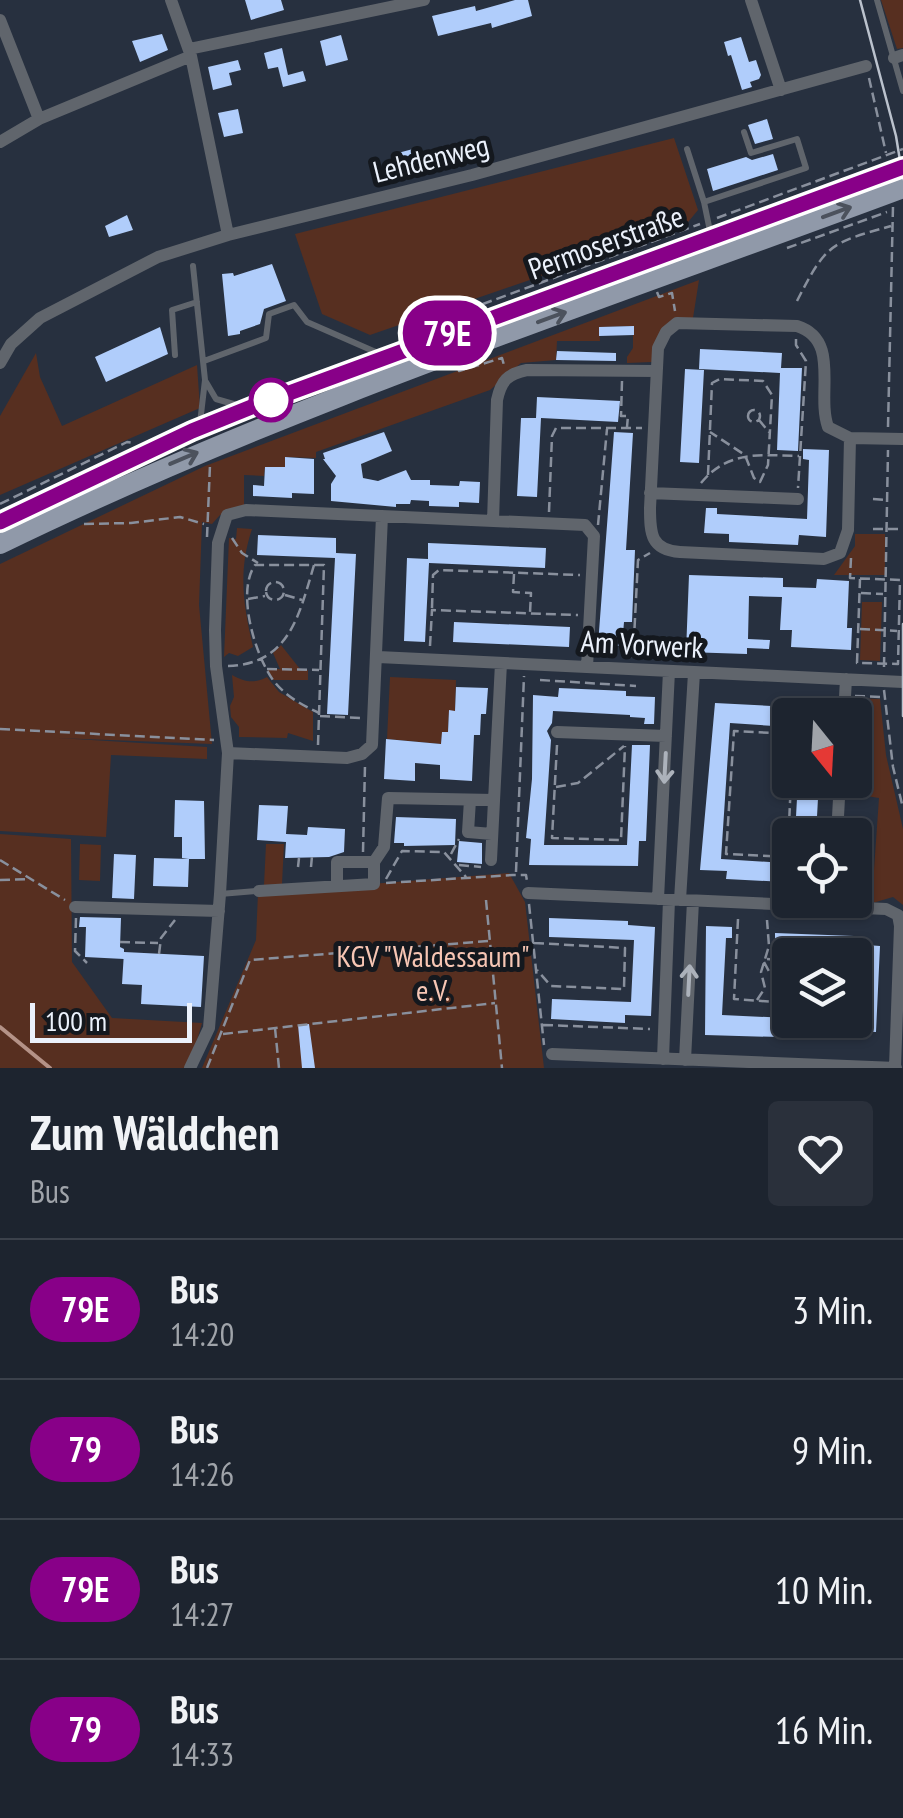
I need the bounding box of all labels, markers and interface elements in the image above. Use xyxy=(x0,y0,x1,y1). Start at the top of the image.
street label: Lehdenweg xyxy=(369,124,493,191)
street label: Permoserstraße xyxy=(523,196,688,288)
one-way arrow xyxy=(821,202,851,220)
line badge: 79E xyxy=(390,300,504,366)
one-way arrow xyxy=(536,307,567,325)
text: 79E xyxy=(423,310,471,356)
unlabelled marker xyxy=(250,379,292,421)
one-way arrow xyxy=(168,448,198,466)
street label: Am Vorwerk xyxy=(580,621,705,666)
north arrow xyxy=(772,698,872,798)
map controls xyxy=(772,698,872,1038)
one-way arrow xyxy=(655,752,674,784)
button: locate xyxy=(772,818,872,918)
park label: KGV "Waldessaum" e.V. xyxy=(336,936,530,1009)
button: layers xyxy=(772,938,872,1038)
one-way arrow xyxy=(680,965,699,997)
scale bar xyxy=(30,998,192,1042)
text: 100 m xyxy=(45,1002,107,1039)
text: Zum Wäldchen xyxy=(30,1101,280,1163)
button: heart xyxy=(768,1101,873,1206)
text: Bus xyxy=(30,1170,70,1212)
text: Bus xyxy=(170,1264,219,1313)
text: 3 Min. xyxy=(792,1285,873,1334)
text: 79E xyxy=(61,1286,109,1332)
text: 14:20 xyxy=(170,1313,234,1355)
text: Bus xyxy=(170,1404,219,1453)
text: 9 Min. xyxy=(792,1425,873,1474)
text: 79 xyxy=(68,1426,102,1472)
text: 14:26 xyxy=(170,1453,234,1495)
text: Bus xyxy=(170,1544,219,1593)
text: 10 Min. xyxy=(775,1565,873,1614)
text: 79E xyxy=(61,1566,109,1612)
text: 14:27 xyxy=(170,1593,234,1635)
text: Bus xyxy=(170,1684,219,1733)
text: 16 Min. xyxy=(775,1705,873,1754)
text: 79 xyxy=(68,1706,102,1752)
text: 14:33 xyxy=(170,1733,234,1775)

